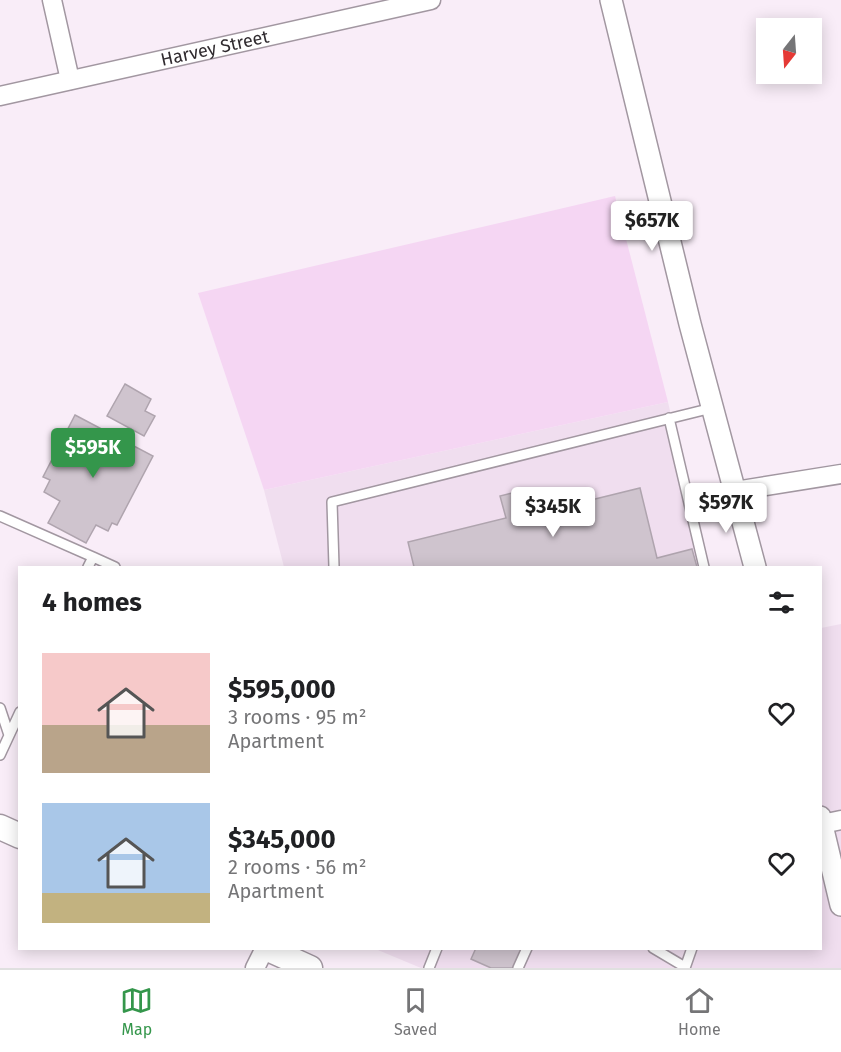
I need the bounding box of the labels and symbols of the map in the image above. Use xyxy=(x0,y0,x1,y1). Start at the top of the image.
north arrow xyxy=(756,18,822,84)
street label: Harvey Street xyxy=(159,25,271,71)
pin: $657K xyxy=(610,201,694,252)
pin: $595K xyxy=(51,428,135,479)
pin: $597K xyxy=(684,483,768,534)
pin: $345K xyxy=(511,487,595,538)

